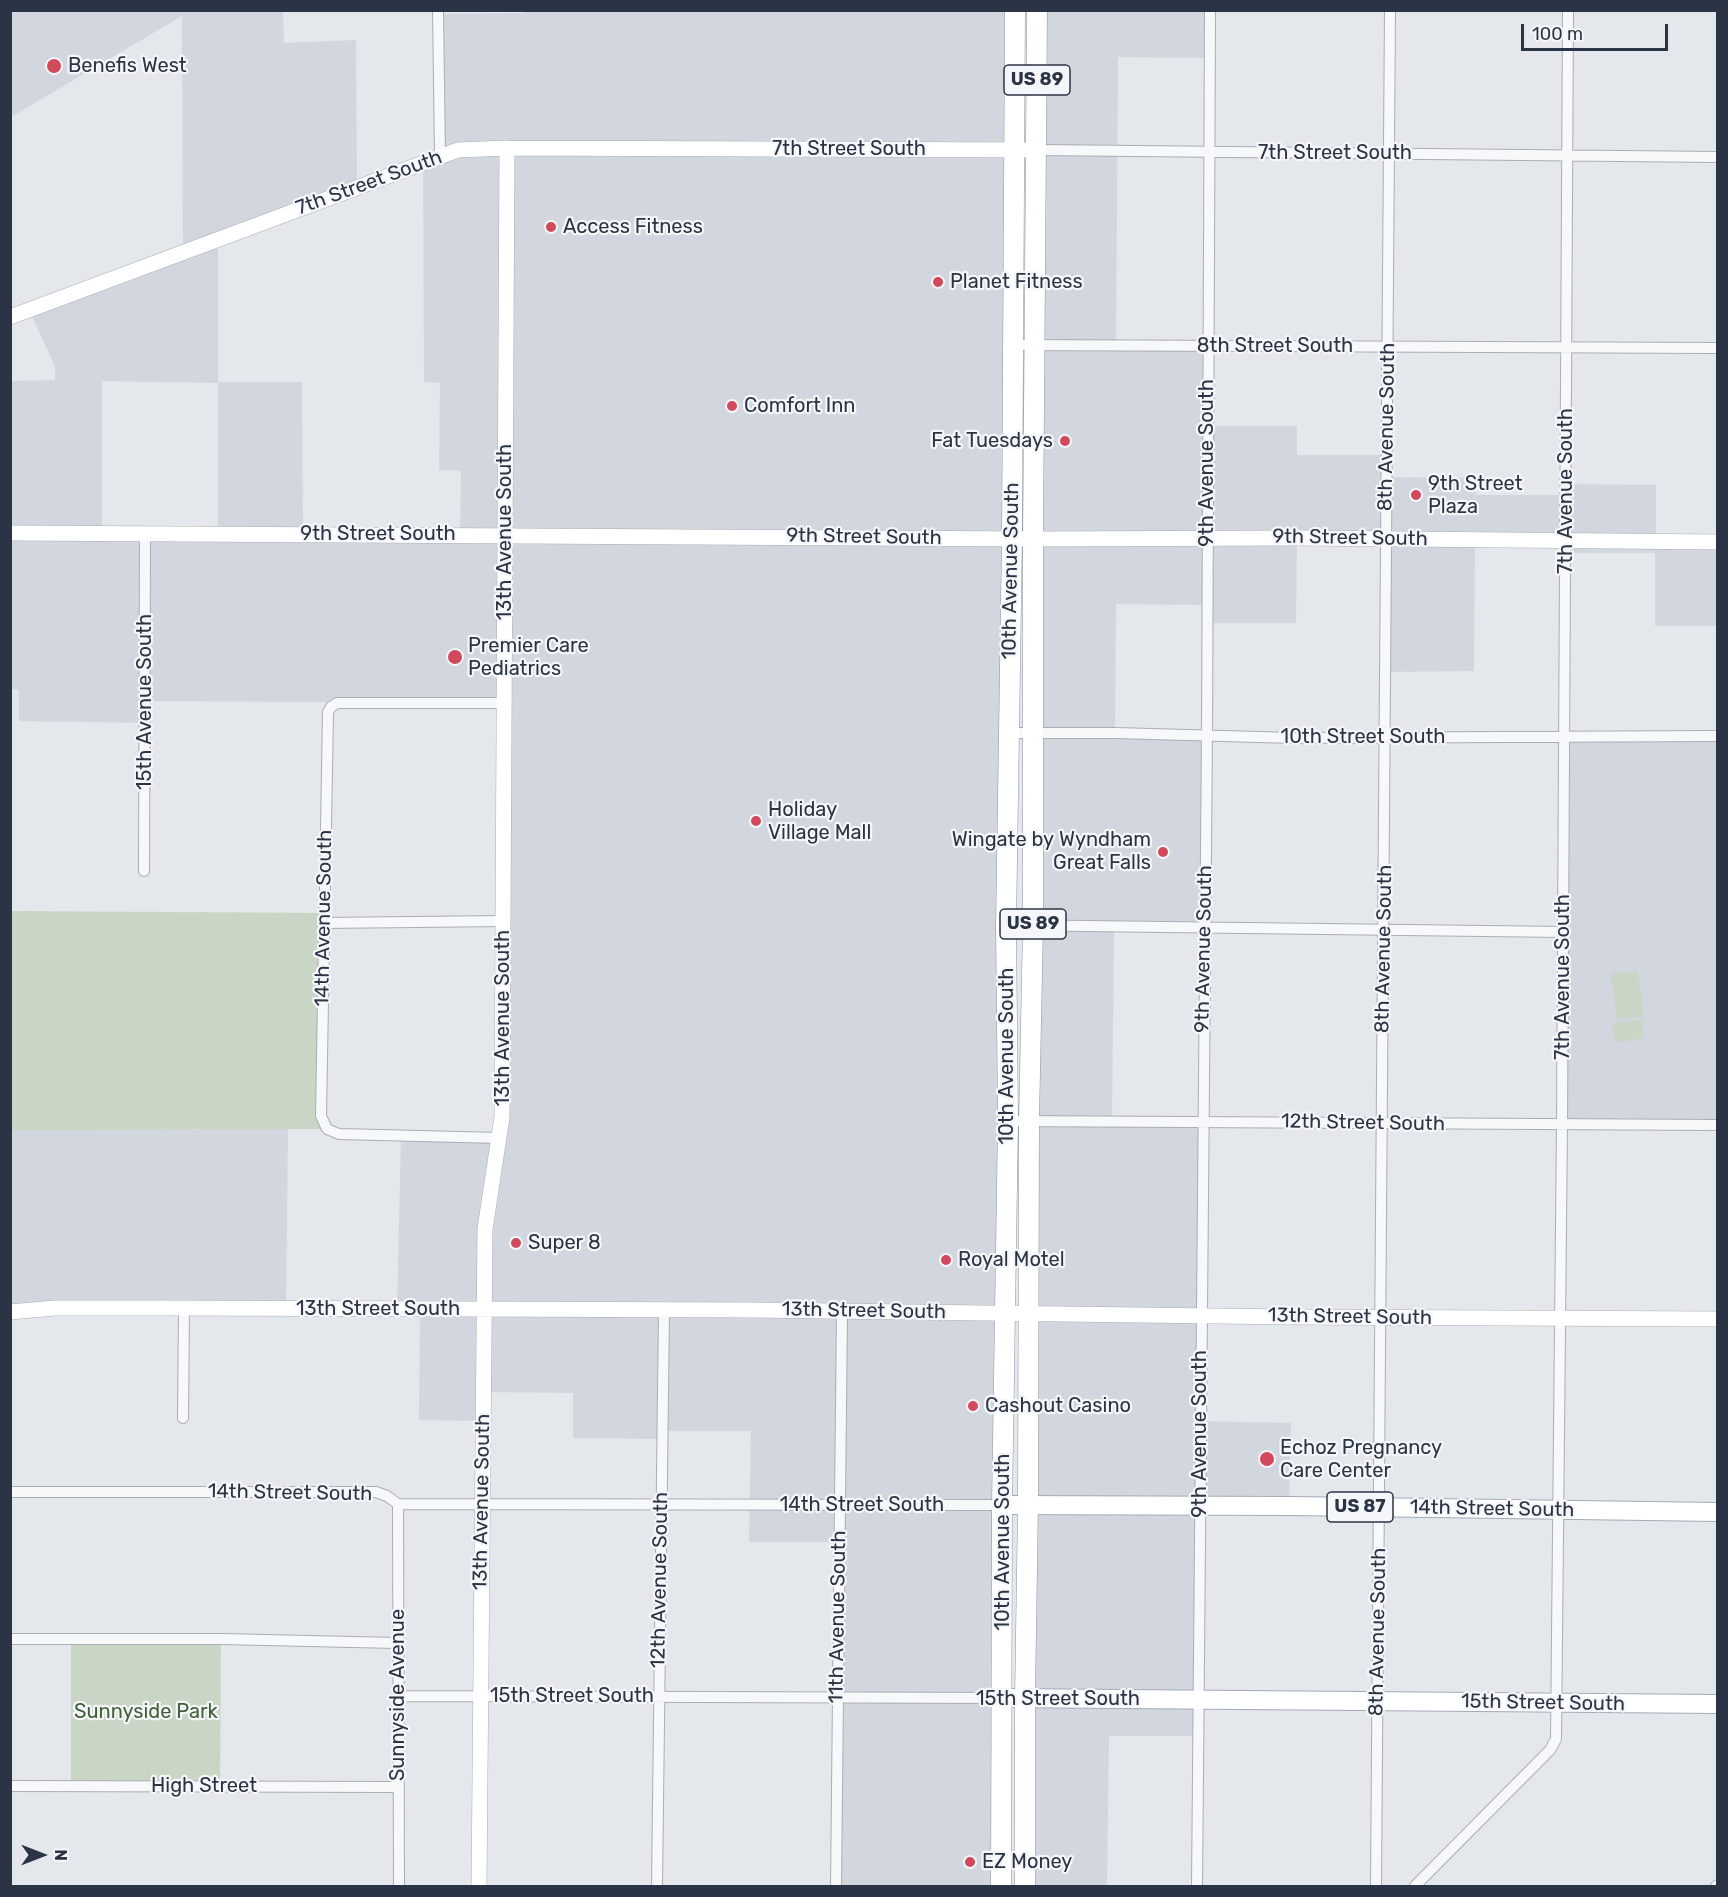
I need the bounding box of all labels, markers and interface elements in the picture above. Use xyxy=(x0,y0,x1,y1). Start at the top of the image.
scale bar xyxy=(1524,12,1671,50)
text: 100 m xyxy=(1532,23,1583,45)
place label: Benefis West xyxy=(68,54,187,78)
marker: Benefis West xyxy=(45,57,63,75)
road number: US 89 xyxy=(1004,65,1070,95)
street label: 7th Street South xyxy=(772,137,926,161)
street label: 7th Street South xyxy=(1258,141,1412,165)
street label: 7th Street South xyxy=(293,145,445,221)
place label: Access Fitness xyxy=(563,215,703,239)
marker: Access Fitness xyxy=(544,220,558,234)
place label: Planet Fitness xyxy=(950,270,1083,294)
marker: Planet Fitness xyxy=(931,275,945,289)
street label: 8th Street South xyxy=(1197,334,1353,358)
street label: 8th Avenue South xyxy=(1374,343,1400,511)
street label: 9th Avenue South xyxy=(1195,379,1219,547)
place label: Comfort Inn xyxy=(744,394,855,418)
marker: Comfort Inn xyxy=(725,399,739,413)
street label: 7th Avenue South xyxy=(1554,408,1578,574)
place label: Fat Tuesdays xyxy=(931,429,1053,453)
marker: Fat Tuesdays xyxy=(1058,434,1072,448)
street label: 13th Avenue South xyxy=(493,444,517,620)
place label: 9th Street Plaza xyxy=(1428,472,1523,519)
street label: 10th Avenue South xyxy=(997,482,1025,660)
marker: 9th Street Plaza xyxy=(1409,488,1423,502)
street label: 9th Street South xyxy=(300,522,456,546)
street label: 9th Street South xyxy=(786,524,942,550)
street label: 9th Street South xyxy=(1272,525,1428,551)
street label: 15th Avenue South xyxy=(133,614,157,790)
place label: Premier Care Pediatrics xyxy=(468,634,589,681)
marker: Premier Care Pediatrics xyxy=(446,648,464,666)
street label: 10th Street South xyxy=(1281,725,1445,749)
place label: Holiday Village Mall xyxy=(768,798,871,845)
marker: Holiday Village Mall xyxy=(749,814,763,828)
place label: Wingate by Wyndham Great Falls xyxy=(952,828,1151,875)
street label: 14th Avenue South xyxy=(310,829,338,1007)
marker: Wingate by Wyndham Great Falls xyxy=(1156,845,1170,859)
street label: 9th Avenue South xyxy=(1191,865,1217,1033)
street label: 8th Avenue South xyxy=(1371,865,1397,1033)
street label: 7th Avenue South xyxy=(1551,894,1575,1060)
road number: US 89 xyxy=(1000,909,1066,939)
street label: 13th Avenue South xyxy=(491,930,515,1106)
street label: 10th Avenue South xyxy=(995,967,1019,1145)
street label: 12th Street South xyxy=(1281,1110,1445,1136)
place label: Super 8 xyxy=(528,1231,601,1255)
marker: Super 8 xyxy=(509,1236,523,1250)
place label: Royal Motel xyxy=(958,1248,1065,1272)
marker: Royal Motel xyxy=(939,1253,953,1267)
street label: 13th Street South xyxy=(296,1297,460,1321)
street label: 13th Street South xyxy=(782,1298,946,1324)
street label: 13th Street South xyxy=(1268,1304,1432,1330)
street label: 9th Avenue South xyxy=(1188,1350,1212,1518)
place label: Cashout Casino xyxy=(985,1394,1131,1418)
marker: Cashout Casino xyxy=(966,1399,980,1413)
street label: 13th Avenue South xyxy=(468,1414,496,1590)
place label: Echoz Pregnancy Care Center xyxy=(1280,1436,1442,1483)
marker: Echoz Pregnancy Care Center xyxy=(1258,1450,1276,1468)
street label: 10th Avenue South xyxy=(991,1453,1015,1631)
street label: 14th Street South xyxy=(208,1480,372,1506)
street label: 12th Avenue South xyxy=(646,1492,674,1668)
road number: US 87 xyxy=(1327,1492,1393,1522)
street label: 14th Street South xyxy=(780,1493,944,1517)
street label: 14th Street South xyxy=(1410,1496,1574,1522)
street label: 11th Avenue South xyxy=(824,1530,852,1704)
street label: 8th Avenue South xyxy=(1365,1548,1391,1716)
street label: Sunnyside Avenue xyxy=(386,1609,410,1781)
street label: 15th Street South xyxy=(490,1684,654,1708)
street label: 15th Street South xyxy=(976,1687,1140,1711)
street label: 15th Street South xyxy=(1461,1690,1625,1716)
park label: Sunnyside Park xyxy=(74,1700,218,1724)
street label: High Street xyxy=(151,1774,257,1798)
north arrow xyxy=(12,1825,72,1885)
text: N xyxy=(51,1849,70,1861)
place label: EZ Money xyxy=(982,1850,1072,1874)
marker: EZ Money xyxy=(963,1855,977,1869)

